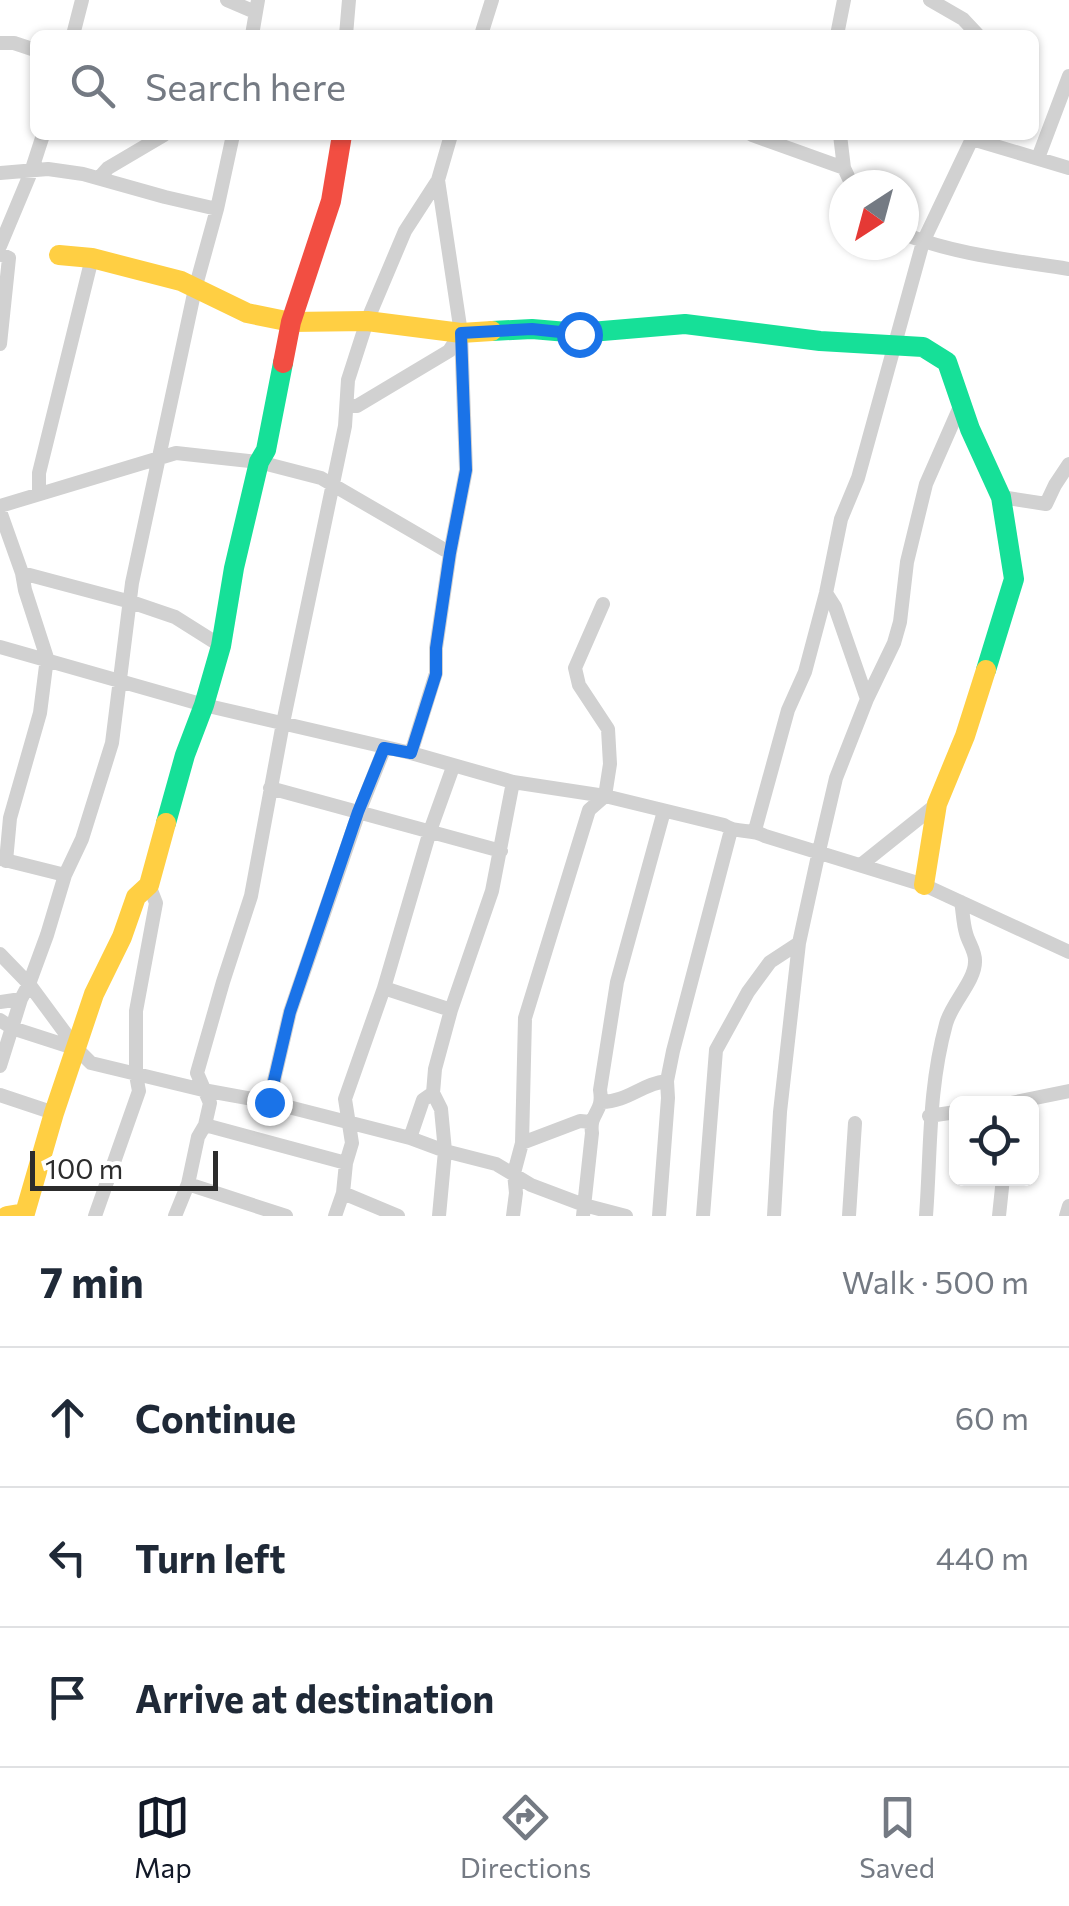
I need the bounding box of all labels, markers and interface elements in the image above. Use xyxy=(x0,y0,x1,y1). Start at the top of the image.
search box xyxy=(30,30,1039,140)
icon: search xyxy=(65,58,120,113)
text: Search here xyxy=(145,62,346,109)
north arrow xyxy=(829,170,919,260)
route start xyxy=(557,312,603,358)
route end xyxy=(247,1080,293,1126)
map controls xyxy=(949,1096,1039,1186)
button: locate xyxy=(949,1096,1039,1186)
scale bar xyxy=(30,1146,218,1190)
text: 100 m xyxy=(45,1151,123,1185)
text: 7 min xyxy=(40,1255,144,1307)
text: Walk · 500 m xyxy=(842,1261,1029,1301)
icon: ahead xyxy=(40,1390,95,1445)
text: Continue xyxy=(135,1394,296,1441)
text: 60 m xyxy=(955,1397,1029,1437)
icon: left xyxy=(40,1530,95,1585)
text: Turn left xyxy=(135,1534,286,1581)
text: 440 m xyxy=(936,1537,1029,1577)
icon: arrive xyxy=(40,1670,95,1725)
text: Arrive at destination xyxy=(135,1674,494,1721)
tab: Map xyxy=(134,1790,192,1884)
tab: Directions xyxy=(460,1790,591,1884)
tab: Saved xyxy=(859,1790,935,1884)

